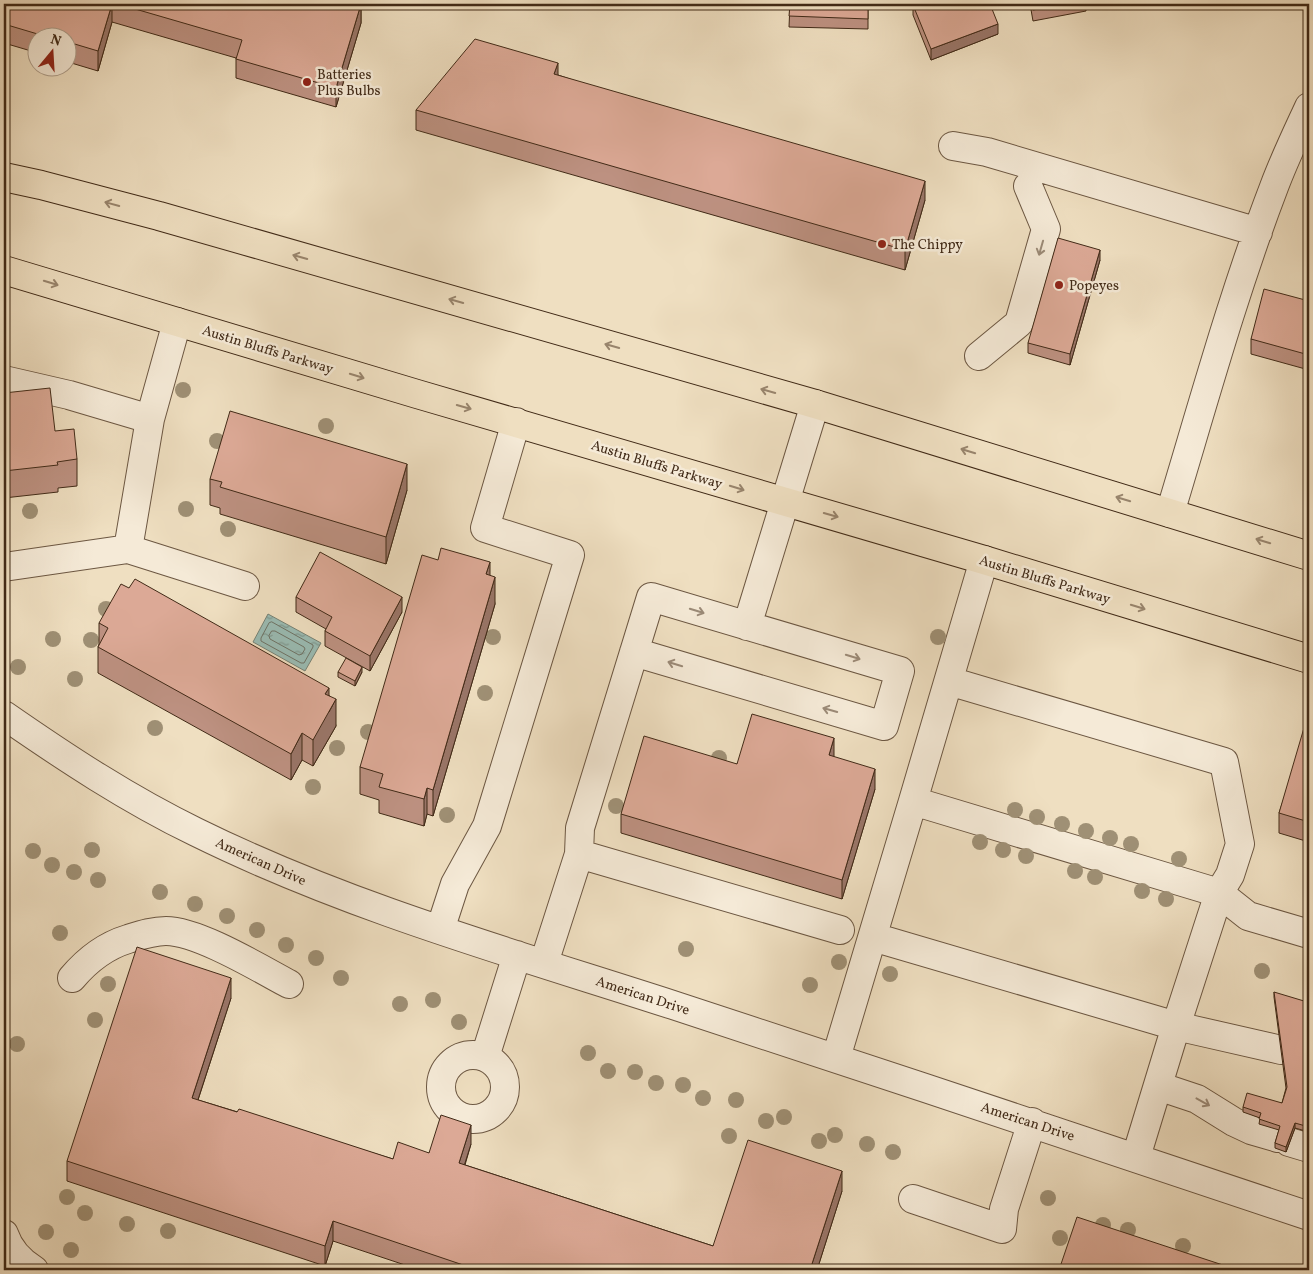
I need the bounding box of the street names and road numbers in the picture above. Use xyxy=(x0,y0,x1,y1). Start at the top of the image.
street label: Austin Bluffs Parkway xyxy=(200,321,336,380)
street label: Austin Bluffs Parkway xyxy=(589,436,725,495)
street label: Austin Bluffs Parkway xyxy=(977,551,1113,610)
street label: American Drive xyxy=(212,834,309,891)
street label: American Drive xyxy=(593,972,692,1021)
street label: American Drive xyxy=(978,1098,1077,1147)

